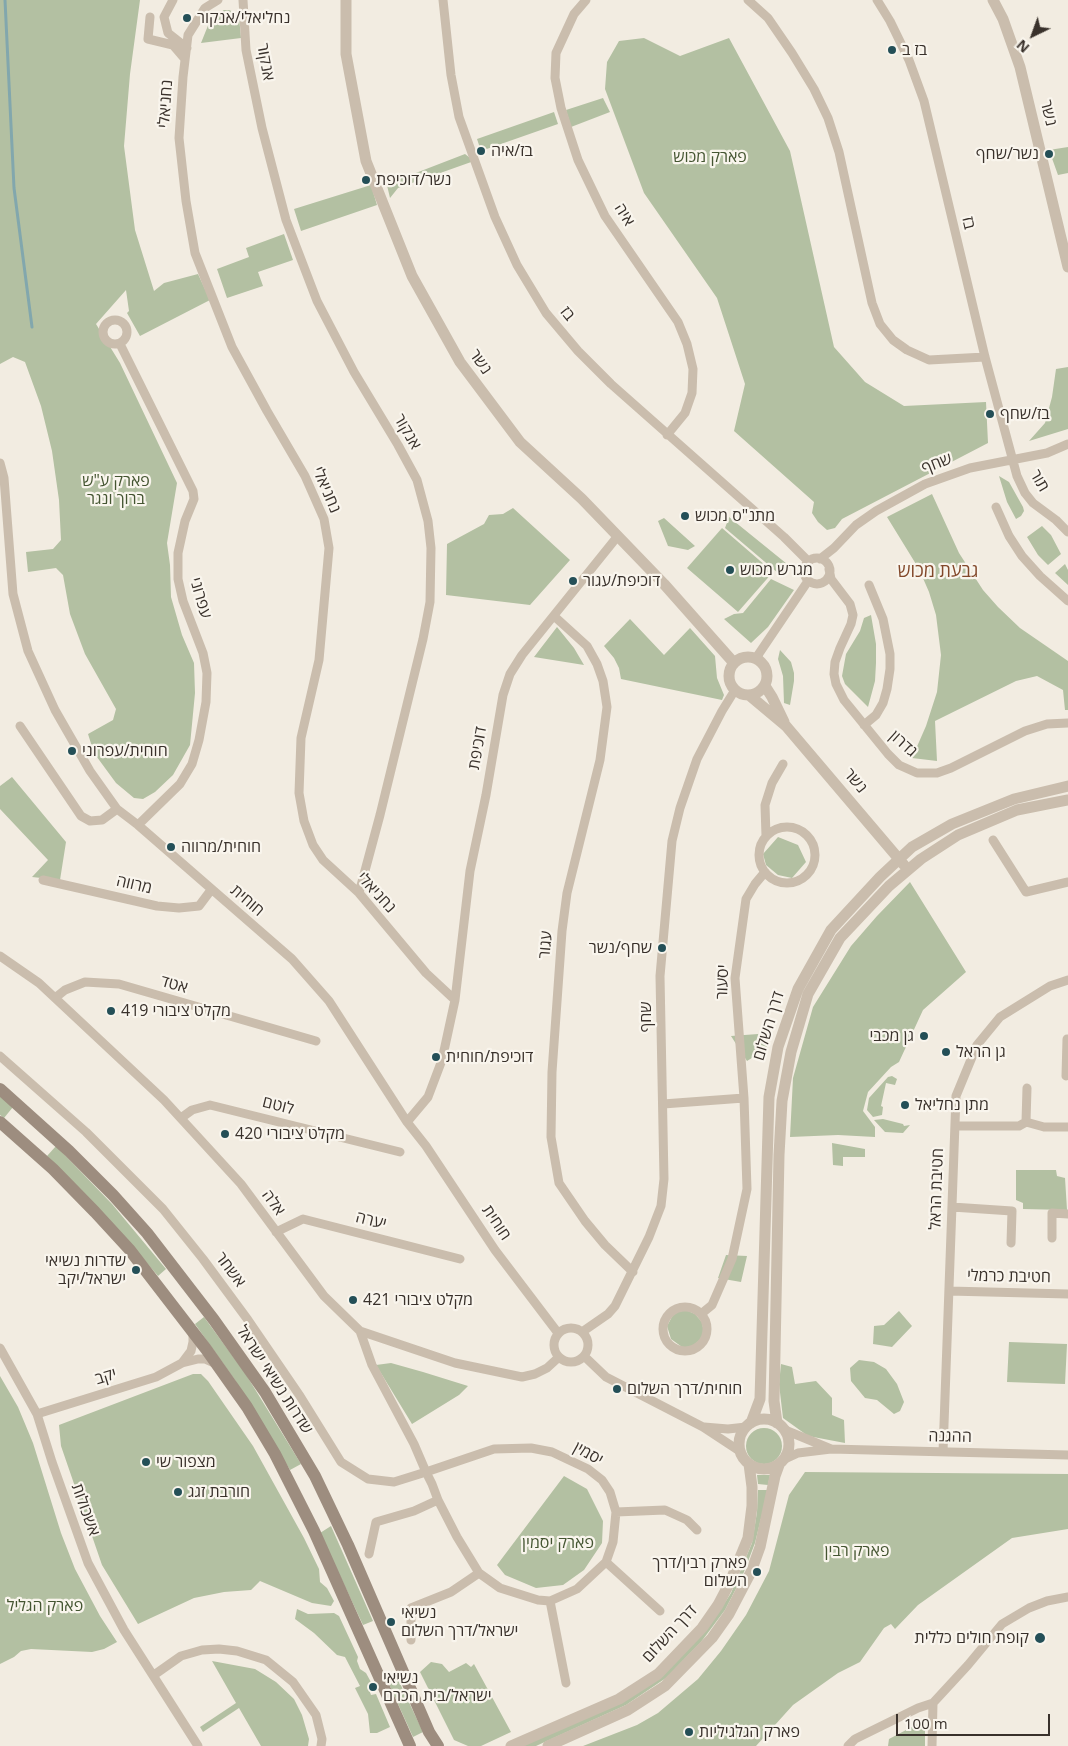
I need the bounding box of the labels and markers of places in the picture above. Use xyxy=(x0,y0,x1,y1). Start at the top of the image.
place label: נחליאלי/אנקור xyxy=(197,8,290,28)
marker: נחליאלי/אנקור xyxy=(181,12,193,24)
place label: בז ב xyxy=(902,40,927,60)
marker: בז ב xyxy=(886,44,898,56)
place label: בז/איה xyxy=(491,141,533,161)
place label: נשר/שחף xyxy=(976,144,1039,164)
marker: בז/איה xyxy=(475,145,487,157)
marker: נשר/שחף xyxy=(1043,148,1055,160)
place label: נשר/דוכיפת xyxy=(376,170,451,190)
marker: נשר/דוכיפת xyxy=(360,174,372,186)
place label: בז/שחף xyxy=(1000,404,1050,424)
marker: בז/שחף xyxy=(984,408,996,420)
place label: מתנ"ס מכוש xyxy=(695,506,775,526)
marker: מתנ"ס מכוש xyxy=(679,510,691,522)
place label: מגרש מכוש xyxy=(740,560,813,580)
marker: מגרש מכוש xyxy=(724,564,736,576)
place label: דוכיפת/עגור xyxy=(583,571,660,591)
marker: דוכיפת/עגור xyxy=(567,575,579,587)
place label: חוחית/עפרוני xyxy=(82,741,168,761)
marker: חוחית/עפרוני xyxy=(66,745,78,757)
place label: חוחית/מרווה xyxy=(181,837,261,857)
marker: חוחית/מרווה xyxy=(165,841,177,853)
place label: שחף/נשר xyxy=(589,938,652,958)
marker: שחף/נשר xyxy=(656,942,668,954)
place label: מקלט ציבורי 419 xyxy=(121,1001,231,1021)
marker: מקלט ציבורי 419 xyxy=(105,1005,117,1017)
place label: גן מכבי xyxy=(869,1026,914,1046)
marker: גן מכבי xyxy=(918,1030,930,1042)
place label: גן הראל xyxy=(956,1042,1006,1062)
marker: גן הראל xyxy=(940,1046,952,1058)
place label: דוכיפת/חוחית xyxy=(446,1047,533,1067)
marker: דוכיפת/חוחית xyxy=(430,1051,442,1063)
place label: מתן נחליאל xyxy=(915,1095,989,1115)
marker: מתן נחליאל xyxy=(899,1099,911,1111)
place label: מקלט ציבורי 420 xyxy=(235,1124,345,1144)
marker: מקלט ציבורי 420 xyxy=(219,1128,231,1140)
place label: שדרות נשיאי ישראל/יקב xyxy=(45,1251,126,1289)
marker: שדרות נשיאי ישראל/יקב xyxy=(130,1264,142,1276)
place label: מקלט ציבורי 421 xyxy=(363,1290,473,1310)
marker: מקלט ציבורי 421 xyxy=(347,1294,359,1306)
place label: חוחית/דרך השלום xyxy=(627,1379,742,1399)
marker: חוחית/דרך השלום xyxy=(611,1383,623,1395)
place label: מצפור שי xyxy=(156,1452,216,1472)
marker: מצפור שי xyxy=(140,1456,152,1468)
place label: חורבת זגג xyxy=(188,1482,250,1502)
marker: חורבת זגג xyxy=(172,1486,184,1498)
place label: פארק רבין/דרך השלום xyxy=(652,1553,747,1591)
marker: פארק רבין/דרך השלום xyxy=(751,1566,763,1578)
place label: נשיאי ישראל/דרך השלום xyxy=(401,1603,518,1641)
marker: נשיאי ישראל/דרך השלום xyxy=(385,1616,397,1628)
place label: קופת חולים כללית xyxy=(915,1628,1029,1648)
marker: קופת חולים כללית xyxy=(1033,1631,1047,1645)
place label: נשיאי ישראל/בית הכרם xyxy=(383,1668,491,1706)
marker: נשיאי ישראל/בית הכרם xyxy=(367,1681,379,1693)
place label: פארק הגלגיליות xyxy=(699,1722,800,1742)
marker: פארק הגלגיליות xyxy=(683,1726,695,1738)

